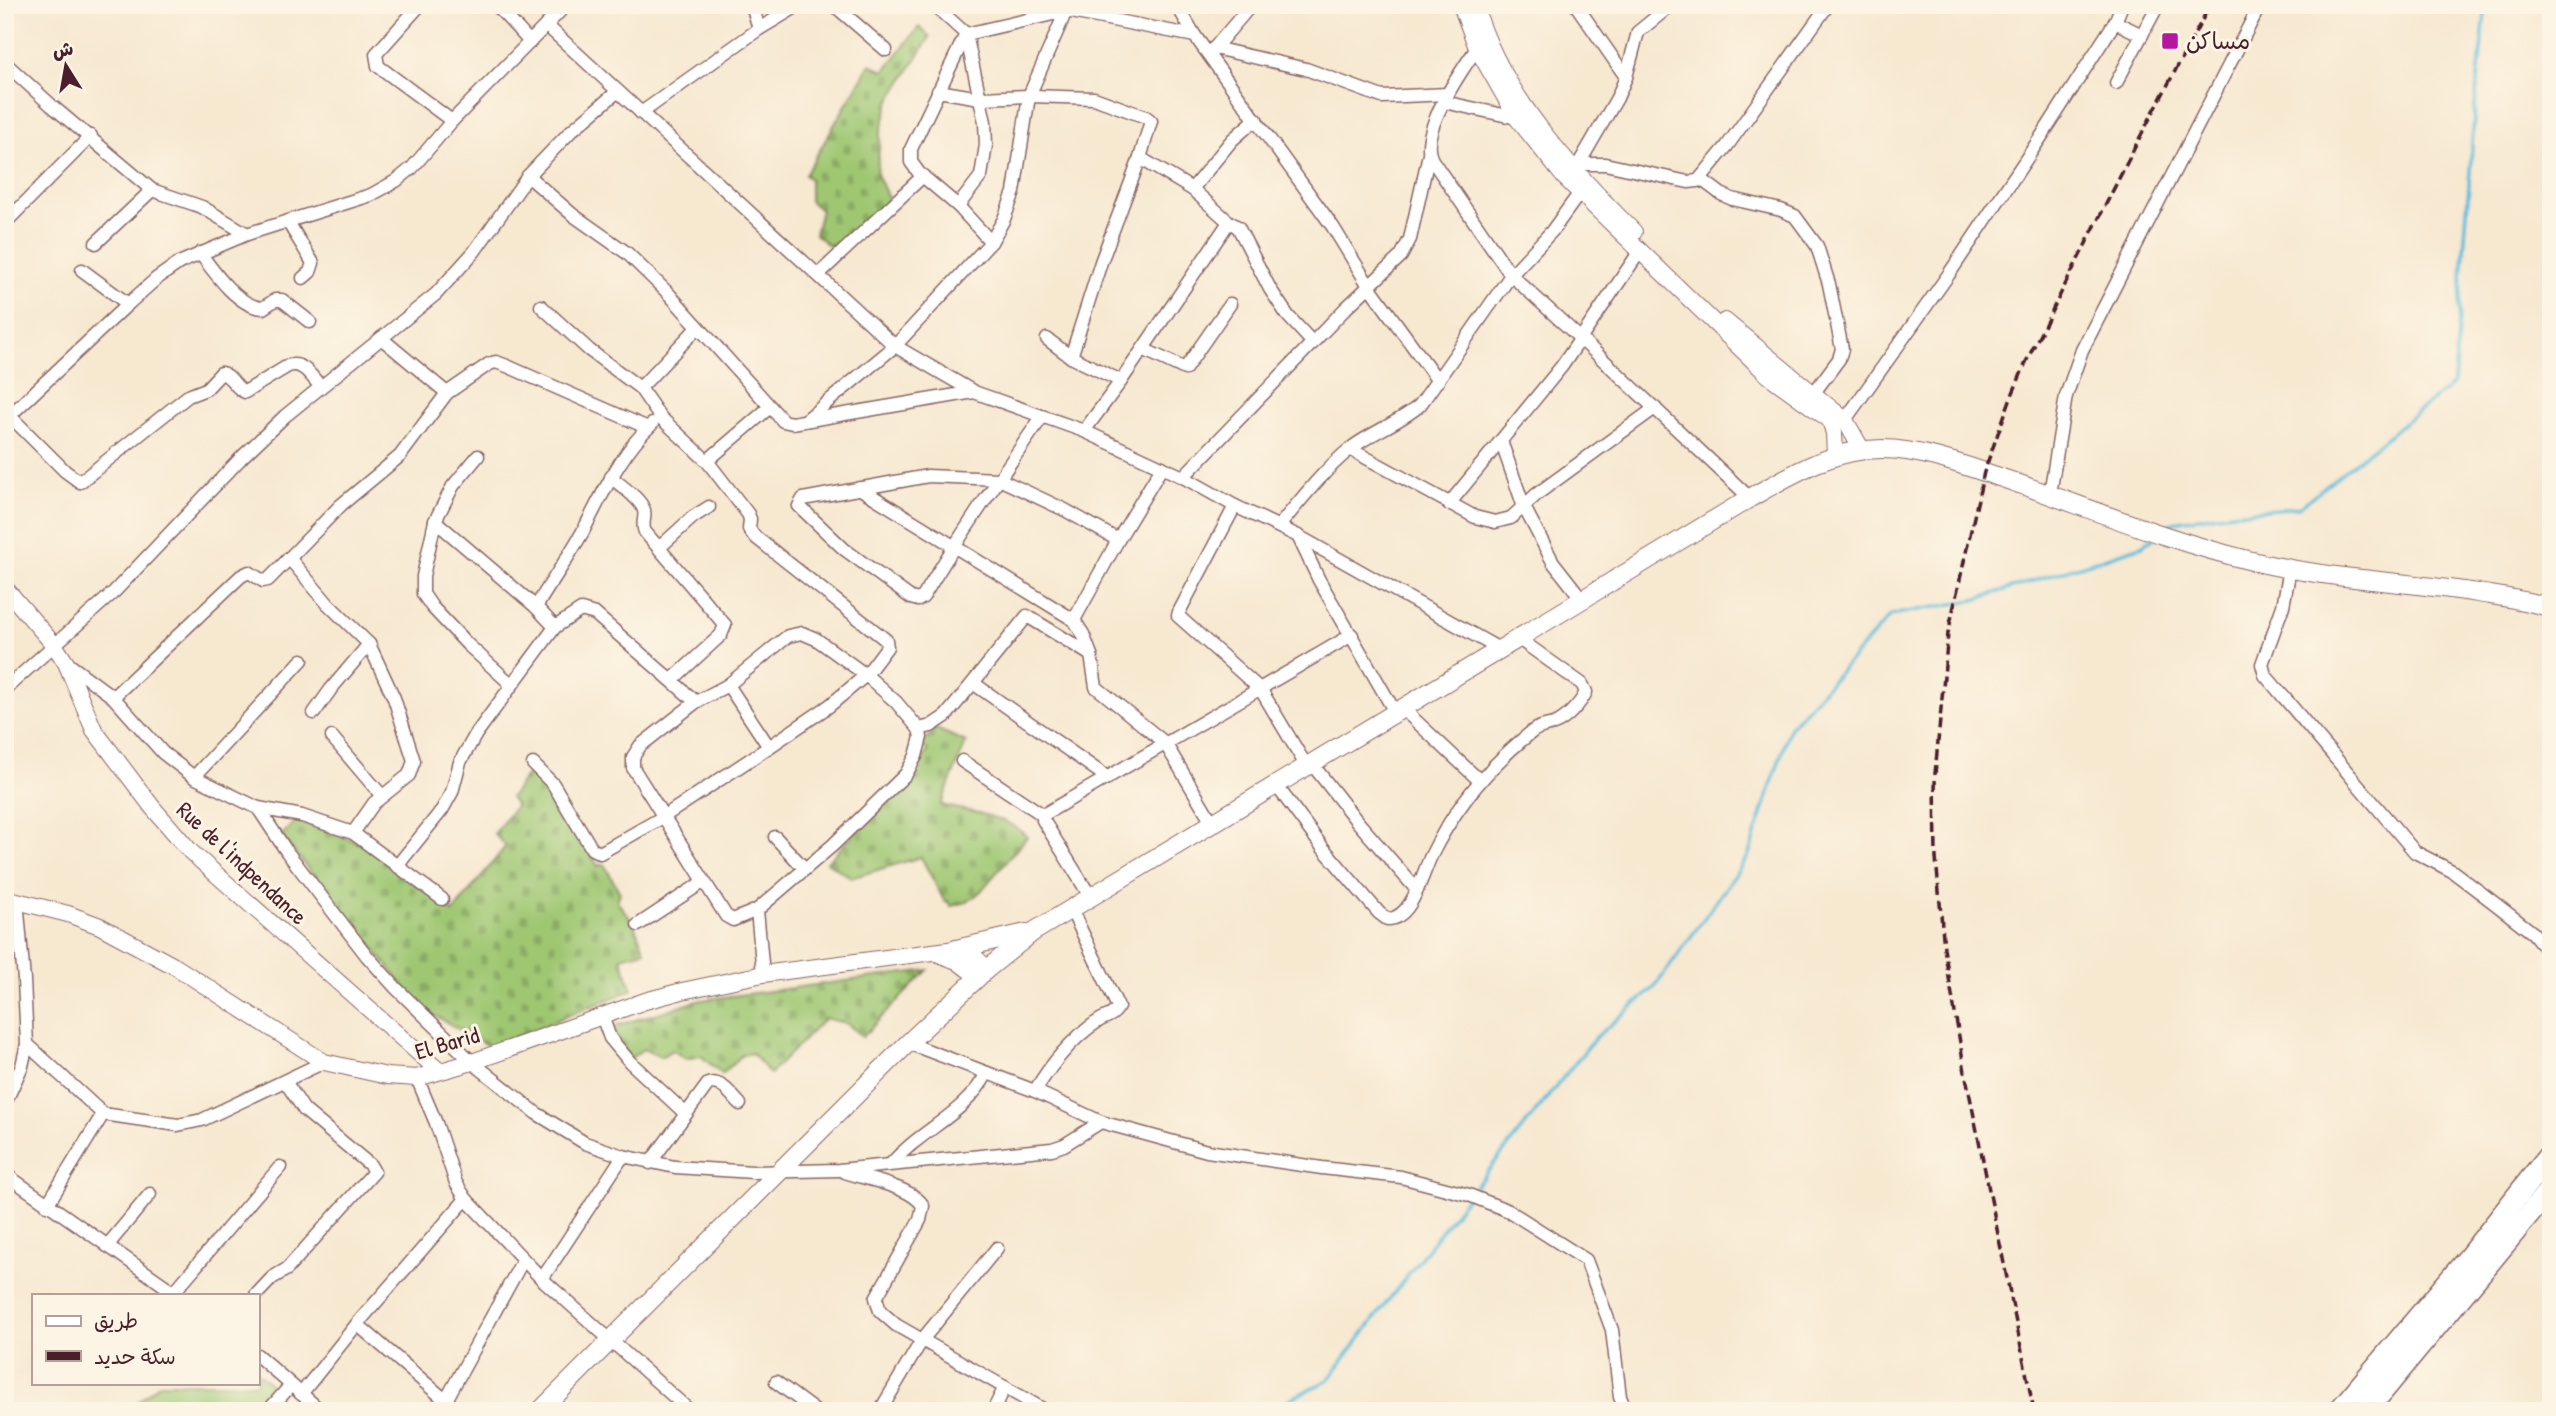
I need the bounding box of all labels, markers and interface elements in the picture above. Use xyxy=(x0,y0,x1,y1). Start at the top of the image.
place label: مساكن xyxy=(2186,25,2250,56)
marker: مساكن xyxy=(2160,31,2180,51)
north arrow xyxy=(32,32,102,102)
text: ش xyxy=(50,35,76,64)
street label: Rue de l'indpendance xyxy=(170,794,314,931)
street label: El Barid xyxy=(411,1019,483,1066)
legend xyxy=(32,1294,259,1384)
text: طريق xyxy=(94,1306,138,1335)
text: سكة حديد xyxy=(94,1342,176,1371)

